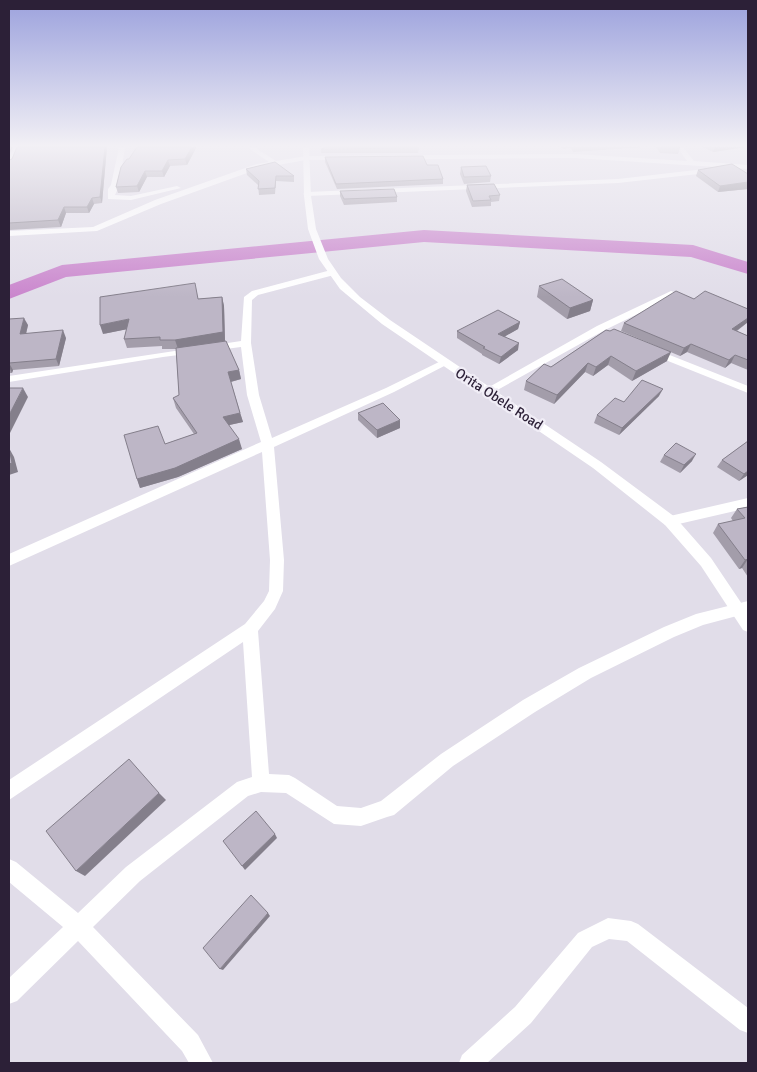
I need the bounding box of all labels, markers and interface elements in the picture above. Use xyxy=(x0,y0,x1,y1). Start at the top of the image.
street label: Orita Obele Road xyxy=(452,364,546,434)

